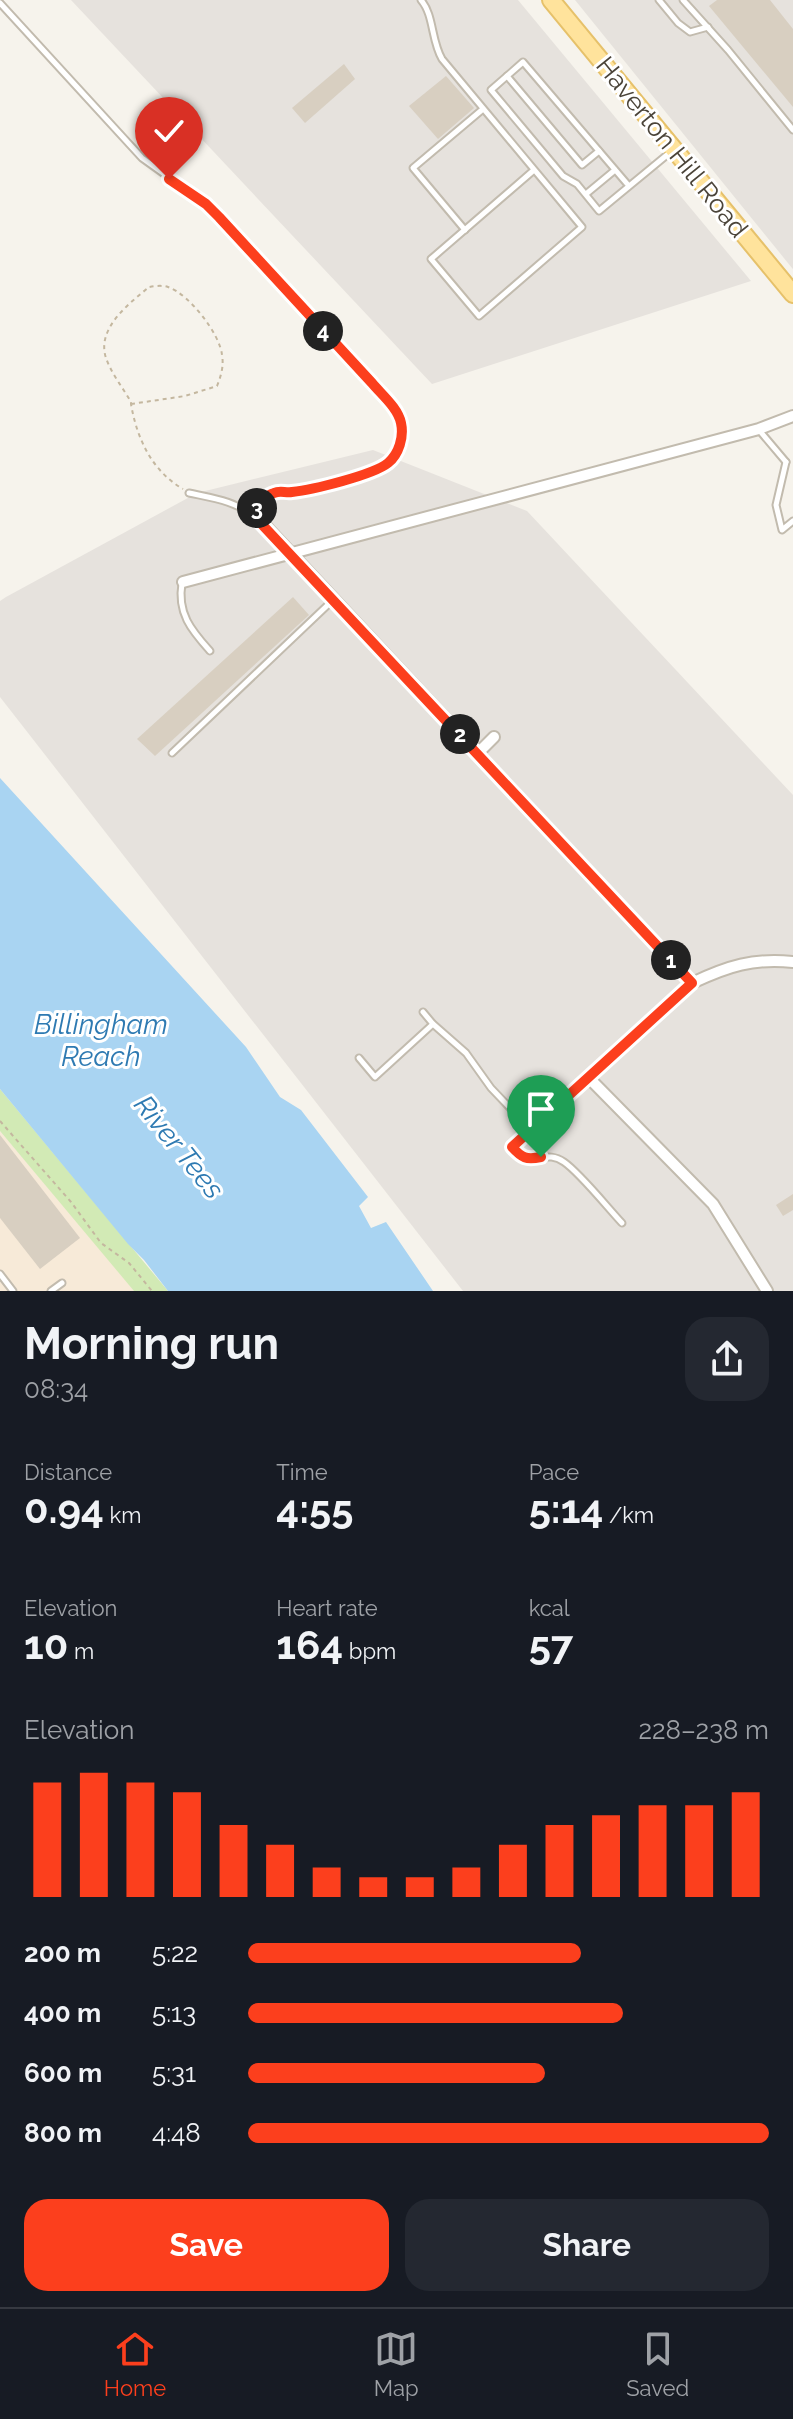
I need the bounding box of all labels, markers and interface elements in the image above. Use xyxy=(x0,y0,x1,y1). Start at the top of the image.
street label: Haverton Hill Road xyxy=(590,51,754,243)
pin xyxy=(135,97,203,179)
icon: check xyxy=(147,109,191,153)
pin: 4 xyxy=(303,311,343,351)
text: 4 xyxy=(317,318,329,344)
pin: 3 xyxy=(237,488,277,528)
text: 3 xyxy=(251,495,263,521)
pin: 2 xyxy=(440,714,480,754)
text: 2 xyxy=(454,721,466,747)
pin: 1 xyxy=(651,940,691,980)
text: 1 xyxy=(666,947,676,973)
water label: Billingham Reach xyxy=(34,1008,168,1073)
pin xyxy=(507,1075,575,1157)
icon: arrive xyxy=(519,1087,563,1131)
water label: River Tees xyxy=(127,1089,231,1205)
button: share xyxy=(685,1317,769,1401)
text: Morning run xyxy=(24,1318,279,1369)
text: 08:34 xyxy=(24,1374,88,1404)
text: Distance xyxy=(24,1459,112,1485)
text: Time xyxy=(276,1459,328,1485)
text: Pace xyxy=(529,1459,579,1485)
text: 0.94 xyxy=(24,1485,104,1532)
text: 4:55 xyxy=(276,1485,353,1532)
text: 5:14 xyxy=(529,1485,603,1532)
text: km xyxy=(104,1502,141,1528)
text: /km xyxy=(603,1502,654,1528)
text: Elevation xyxy=(24,1595,117,1621)
text: Heart rate xyxy=(276,1595,378,1621)
text: kcal xyxy=(529,1595,570,1621)
text: 10 xyxy=(24,1621,68,1668)
text: 164 xyxy=(276,1621,343,1668)
text: 57 xyxy=(529,1621,573,1668)
text: m xyxy=(68,1638,94,1664)
text: bpm xyxy=(343,1638,396,1664)
text: Elevation xyxy=(24,1715,134,1745)
text: 228–238 m xyxy=(638,1715,769,1745)
text: 200 m xyxy=(24,1938,101,1968)
text: 5:22 xyxy=(152,1938,198,1968)
text: 400 m xyxy=(24,1998,101,2028)
text: 5:13 xyxy=(152,1998,196,2028)
text: 600 m xyxy=(24,2058,102,2088)
text: 5:31 xyxy=(152,2058,196,2088)
text: 800 m xyxy=(24,2118,102,2148)
text: 4:48 xyxy=(152,2118,201,2148)
button: Save xyxy=(24,2199,389,2291)
button: Share xyxy=(405,2199,769,2291)
tab: Home xyxy=(104,2327,166,2401)
tab: Map xyxy=(374,2327,419,2401)
tab: Saved xyxy=(626,2327,689,2401)

